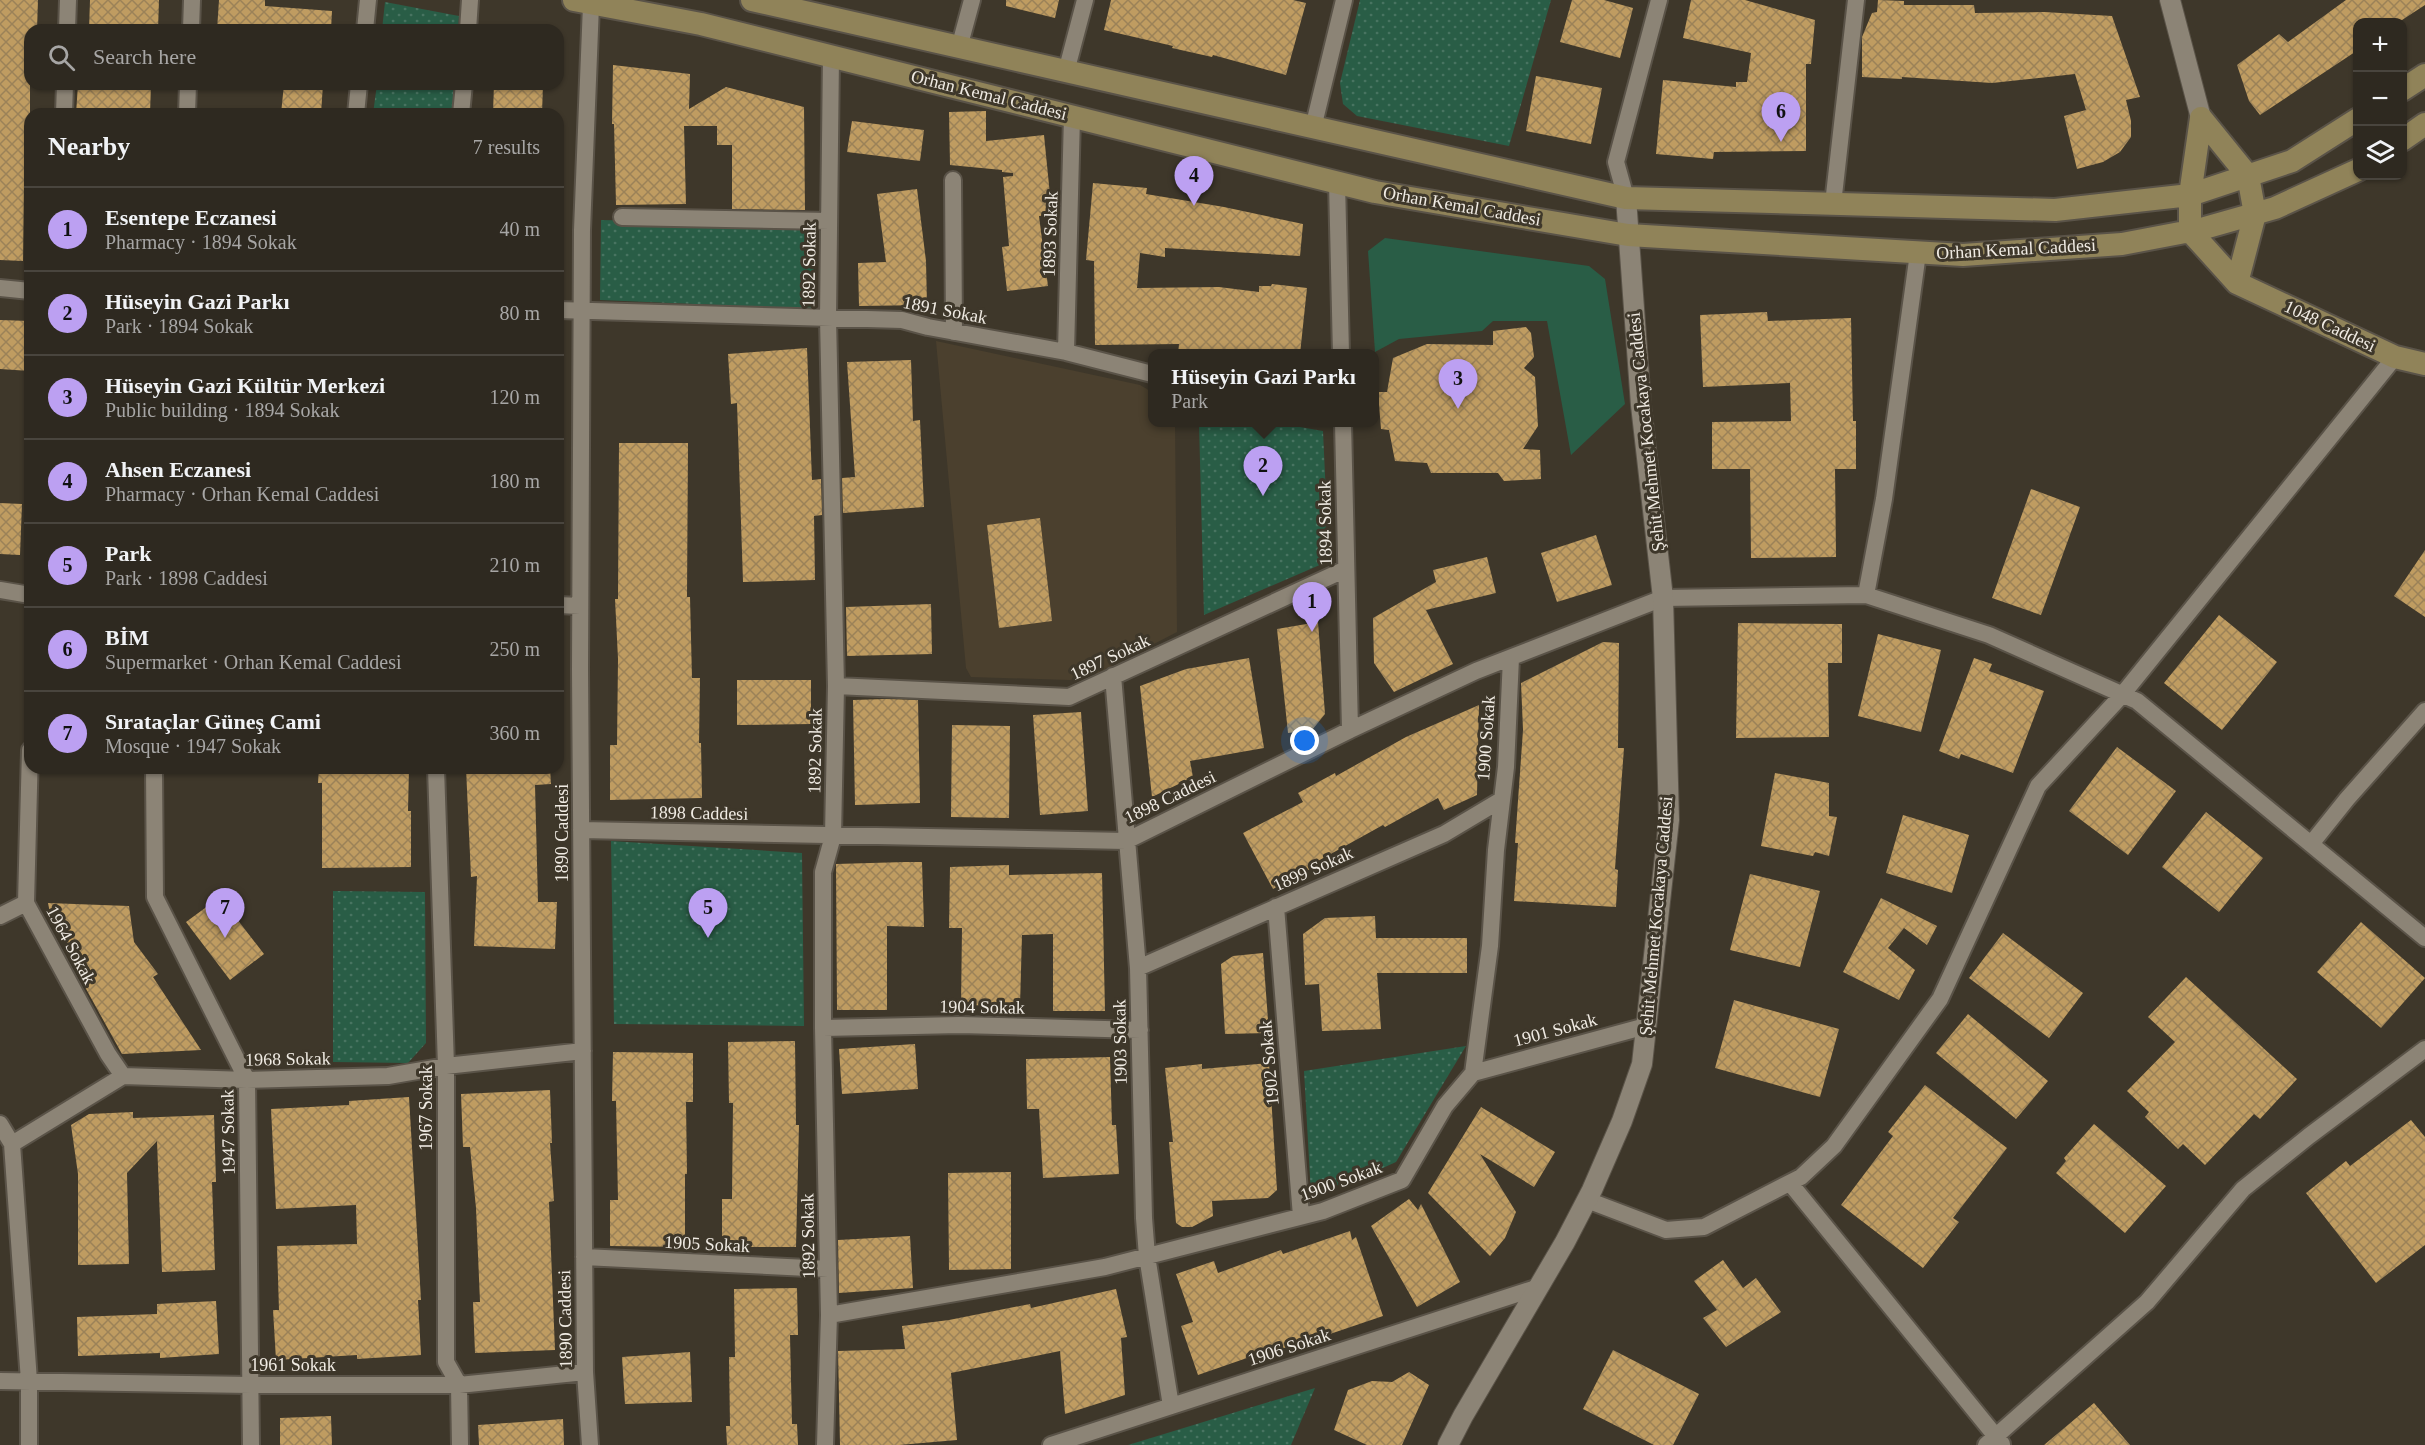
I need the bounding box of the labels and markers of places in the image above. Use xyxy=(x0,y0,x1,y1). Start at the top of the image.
pin: 6 xyxy=(1762,92,1800,142)
pin: 4 xyxy=(1174,156,1214,206)
pin: 3 xyxy=(1438,360,1478,409)
pin: 2 xyxy=(1244,446,1282,496)
pin: 1 xyxy=(1292,582,1332,632)
pin: 7 xyxy=(206,888,244,938)
pin: 5 xyxy=(688,888,728,938)

